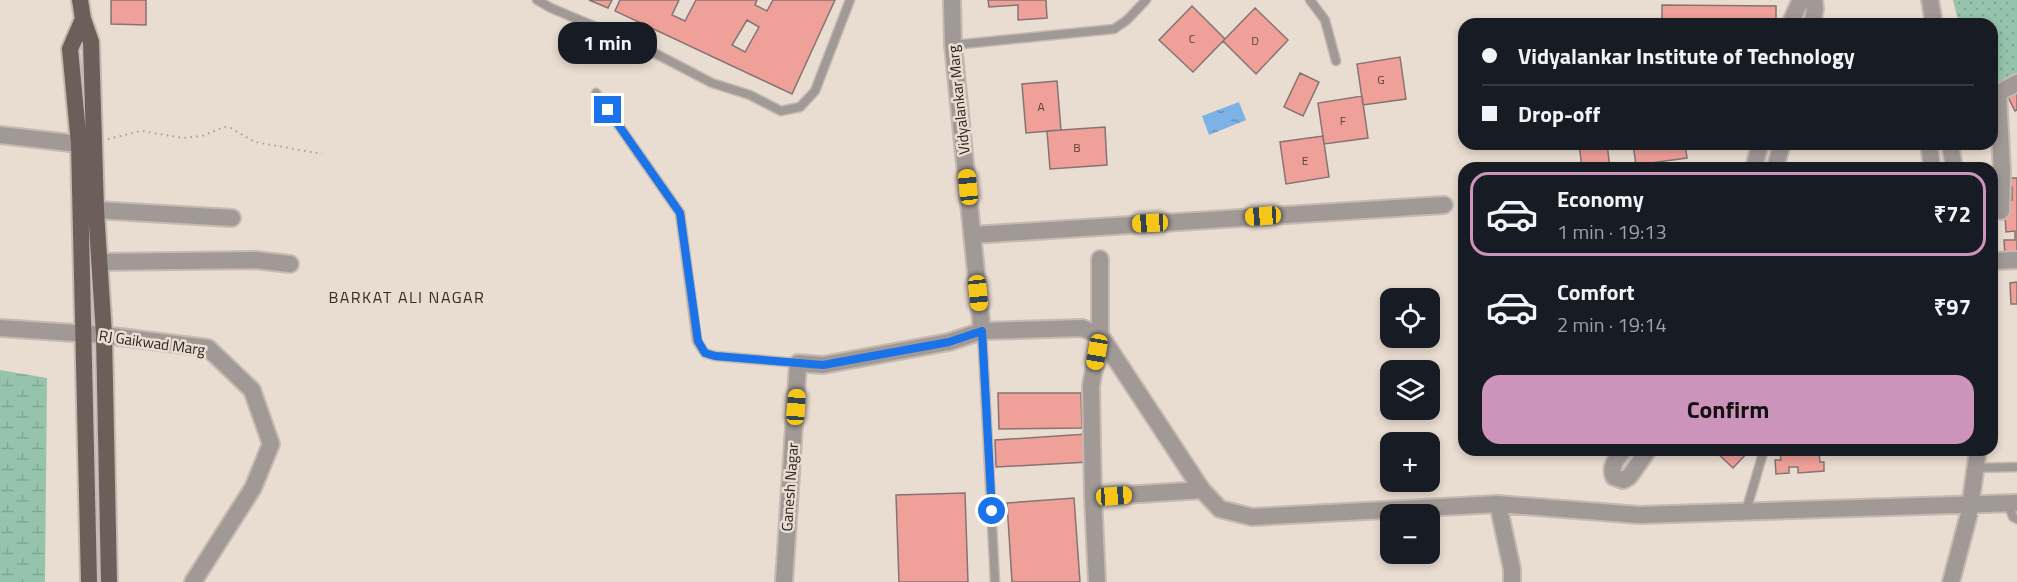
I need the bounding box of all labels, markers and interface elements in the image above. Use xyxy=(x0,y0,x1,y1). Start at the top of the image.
callout: 1 min xyxy=(558,23,658,65)
text: 1 min xyxy=(583,27,632,58)
house number: C xyxy=(1189,29,1196,48)
house number: D xyxy=(1251,31,1259,50)
text: Vidyalankar Institute of Technology xyxy=(1518,39,1855,73)
street label: Vidyalankar Marg xyxy=(941,44,976,156)
house number: G xyxy=(1377,70,1385,89)
route end xyxy=(594,96,621,123)
house number: A xyxy=(1037,97,1045,116)
text: Drop-off xyxy=(1518,97,1600,131)
house number: F xyxy=(1340,111,1346,130)
house number: B xyxy=(1073,138,1081,157)
house number: E xyxy=(1302,151,1309,170)
car xyxy=(957,168,979,206)
text: Economy xyxy=(1557,182,1644,216)
icon: car xyxy=(1485,187,1539,241)
text: ₹72 xyxy=(1934,197,1971,231)
car xyxy=(1244,206,1282,226)
car xyxy=(1132,213,1168,233)
text: 1 min · 19:13 xyxy=(1557,216,1667,247)
car xyxy=(967,274,989,312)
text: Comfort xyxy=(1557,275,1635,309)
icon: car xyxy=(1485,280,1539,334)
district label: BARKAT ALI NAGAR xyxy=(329,285,485,309)
map controls xyxy=(1380,288,1440,564)
button: locate xyxy=(1380,288,1440,348)
text: ₹97 xyxy=(1934,290,1971,324)
text: 2 min · 19:14 xyxy=(1557,309,1667,340)
street label: RJ Gaikwad Marg xyxy=(97,324,207,361)
car xyxy=(1085,333,1109,371)
button: layers xyxy=(1380,360,1440,420)
button: Confirm xyxy=(1482,375,1974,444)
car xyxy=(786,388,806,426)
button: + xyxy=(1380,432,1440,492)
street label: Ganesh Nagar xyxy=(775,442,804,532)
car xyxy=(1095,486,1133,506)
route start xyxy=(978,497,1005,524)
button: − xyxy=(1380,504,1440,564)

